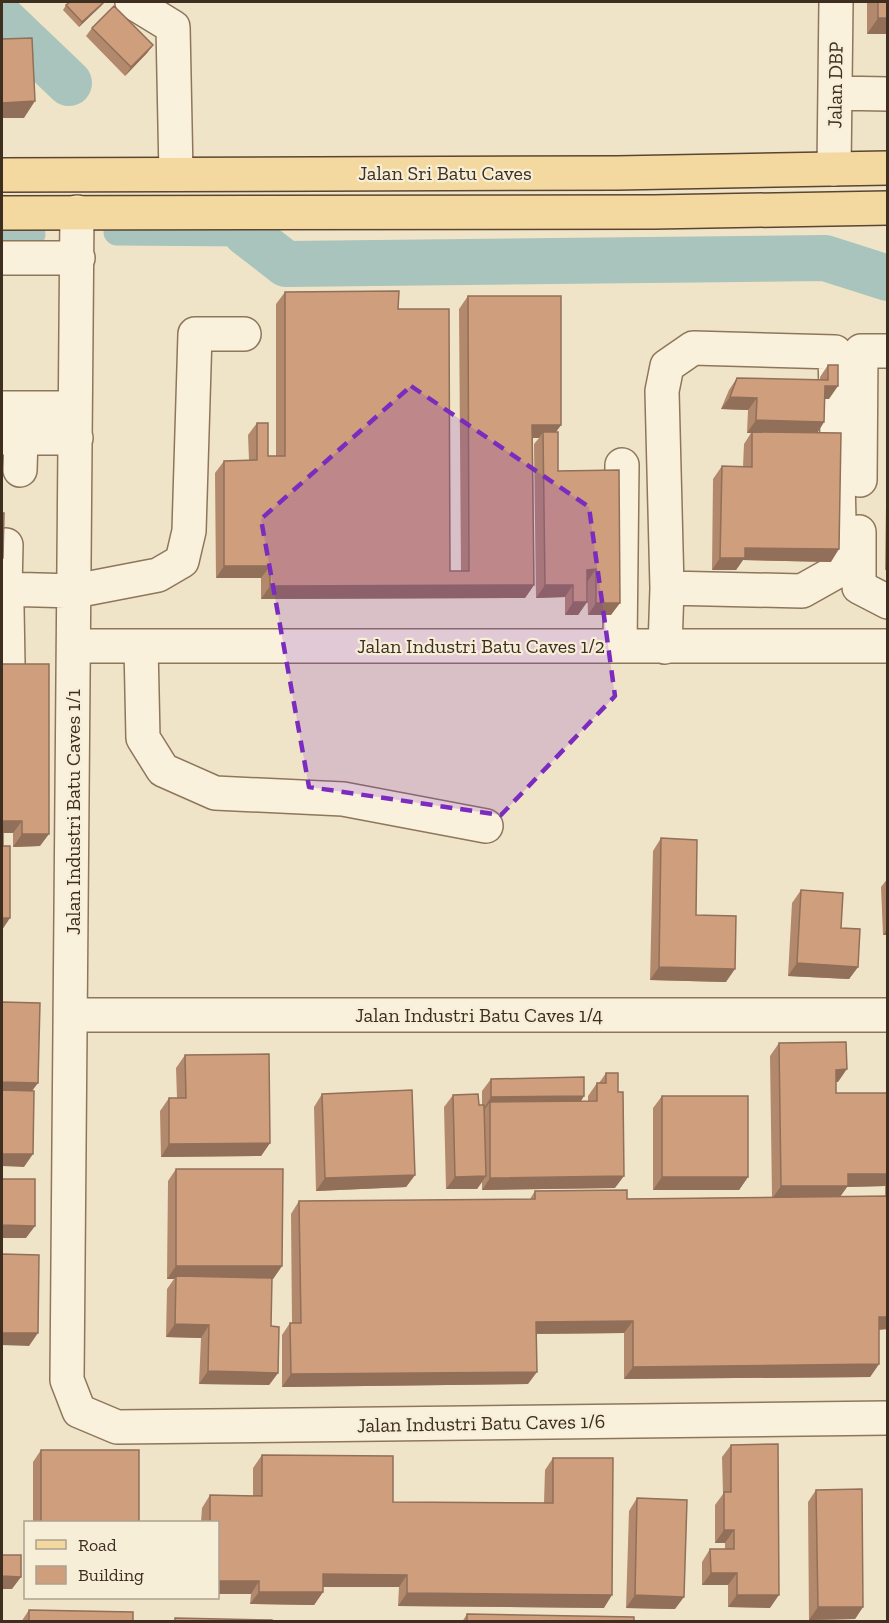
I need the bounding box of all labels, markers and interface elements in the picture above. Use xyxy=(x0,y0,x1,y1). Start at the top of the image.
street label: Jalan DBP xyxy=(822,41,848,129)
street label: Jalan Sri Batu Caves xyxy=(358,161,532,185)
street label: Jalan Industri Batu Caves 1/2 xyxy=(357,634,605,658)
street label: Jalan Industri Batu Caves 1/1 xyxy=(61,689,85,935)
street label: Jalan Industri Batu Caves 1/4 xyxy=(355,1003,603,1027)
street label: Jalan Industri Batu Caves 1/6 xyxy=(357,1409,605,1437)
legend xyxy=(24,1521,219,1599)
text: Road xyxy=(78,1534,117,1556)
text: Building xyxy=(78,1564,144,1586)

